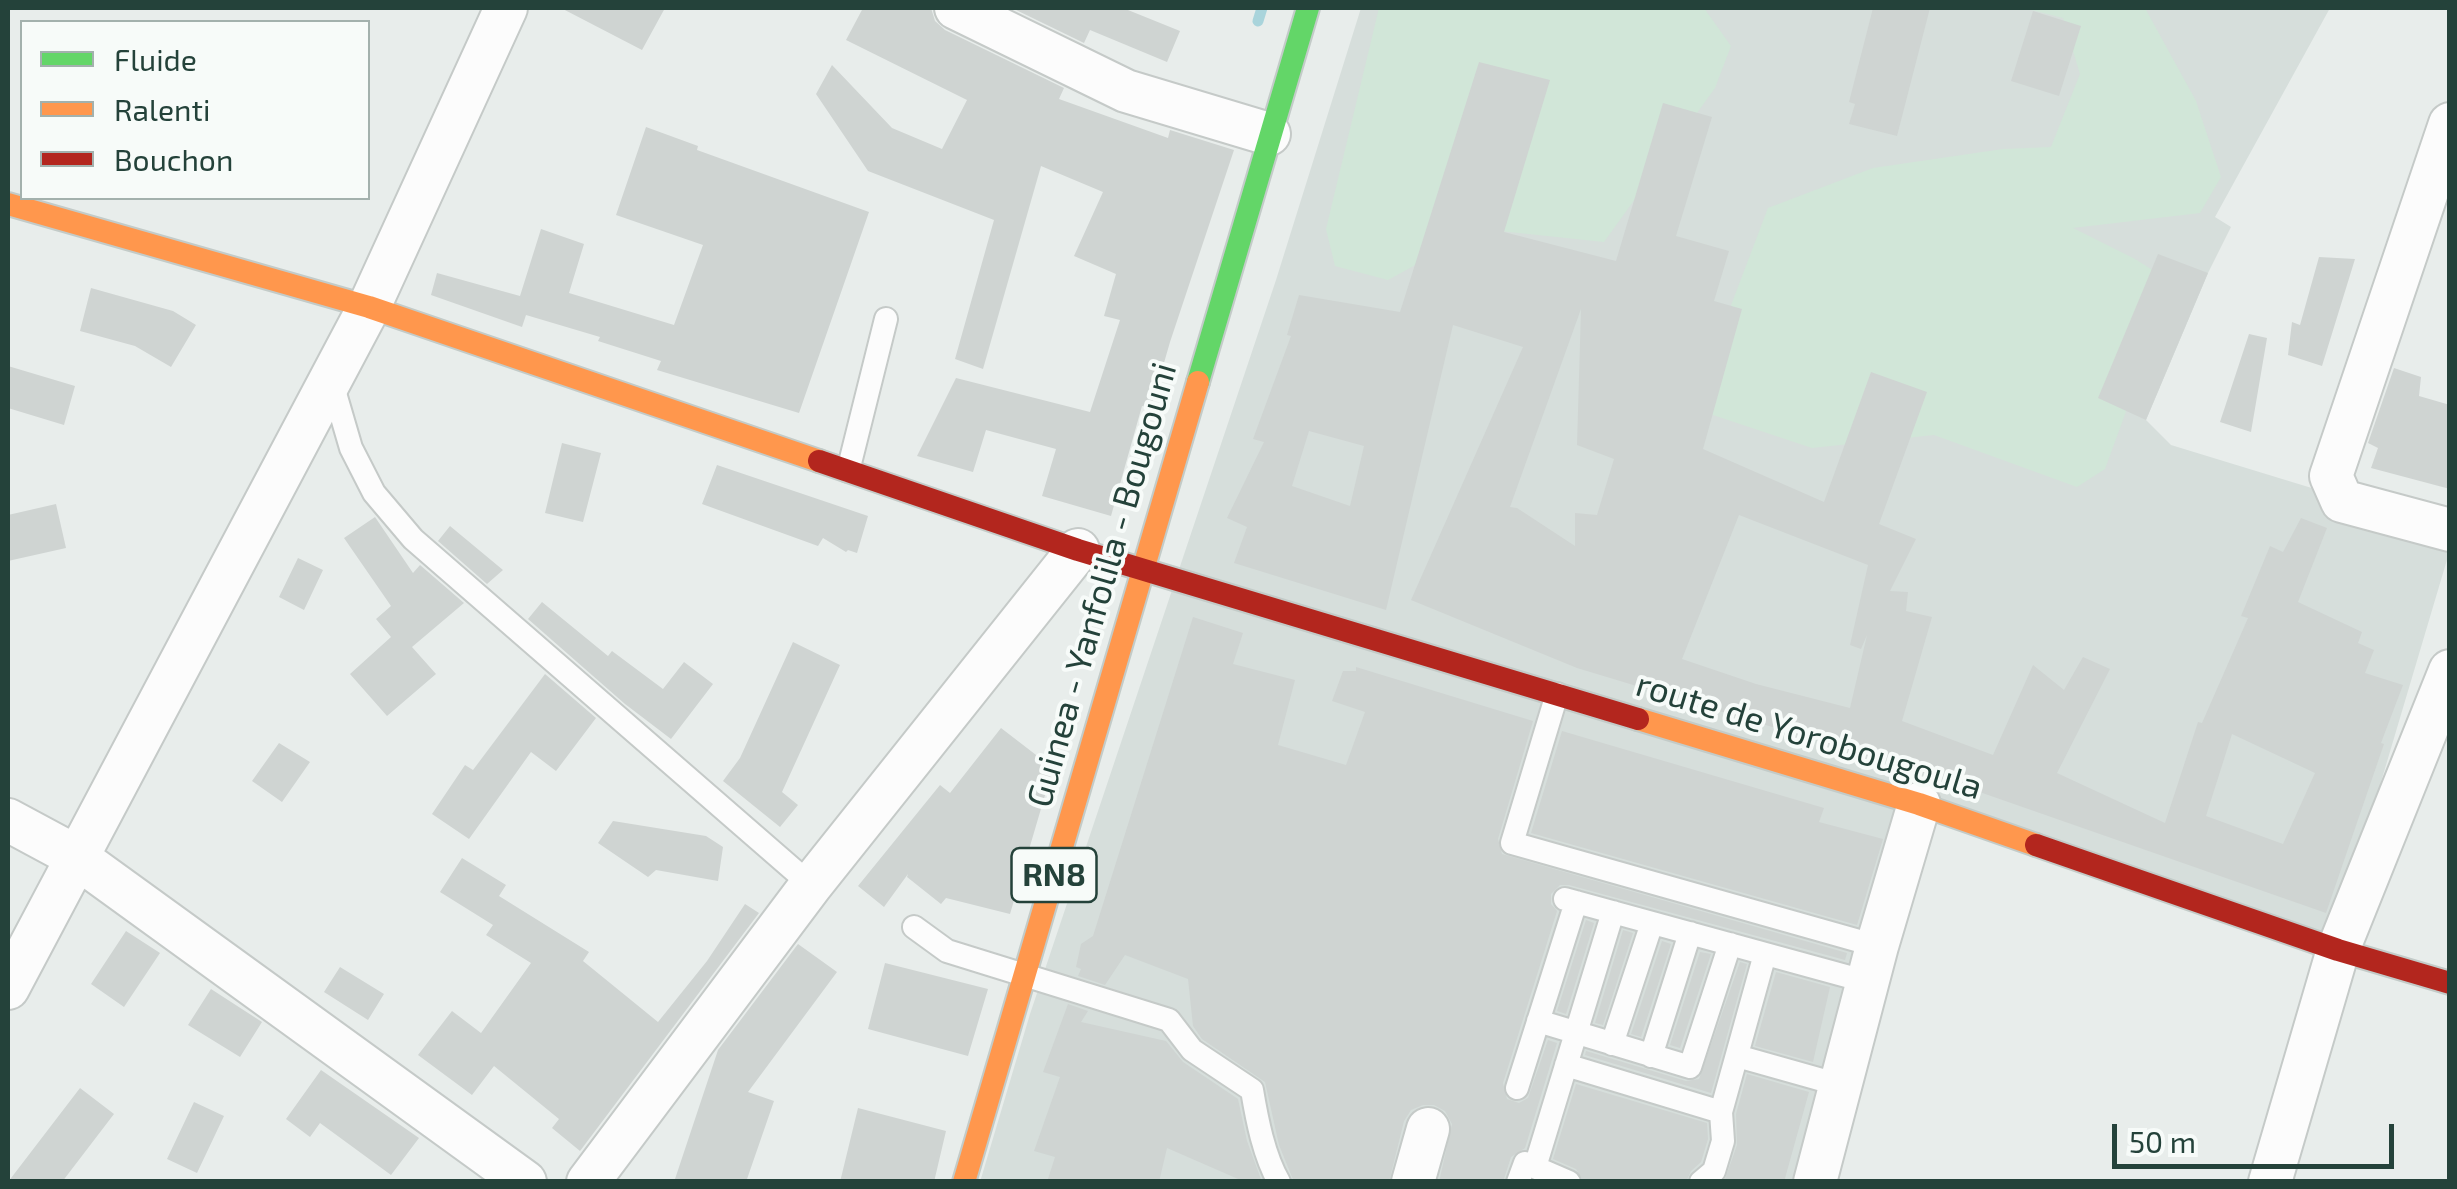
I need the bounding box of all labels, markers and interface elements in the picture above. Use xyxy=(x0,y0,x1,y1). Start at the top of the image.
legend xyxy=(20,20,370,200)
text: Fluide xyxy=(114,41,197,77)
text: Ralenti xyxy=(114,91,210,127)
text: Bouchon xyxy=(114,141,233,177)
street label: Guinea - Yanfolila - Bougouni xyxy=(1018,358,1186,812)
street label: route de Yorobougoula xyxy=(1631,663,1987,809)
road number: RN8 xyxy=(1012,848,1096,902)
scale bar xyxy=(2117,1104,2400,1166)
text: 50 m xyxy=(2129,1123,2196,1159)

